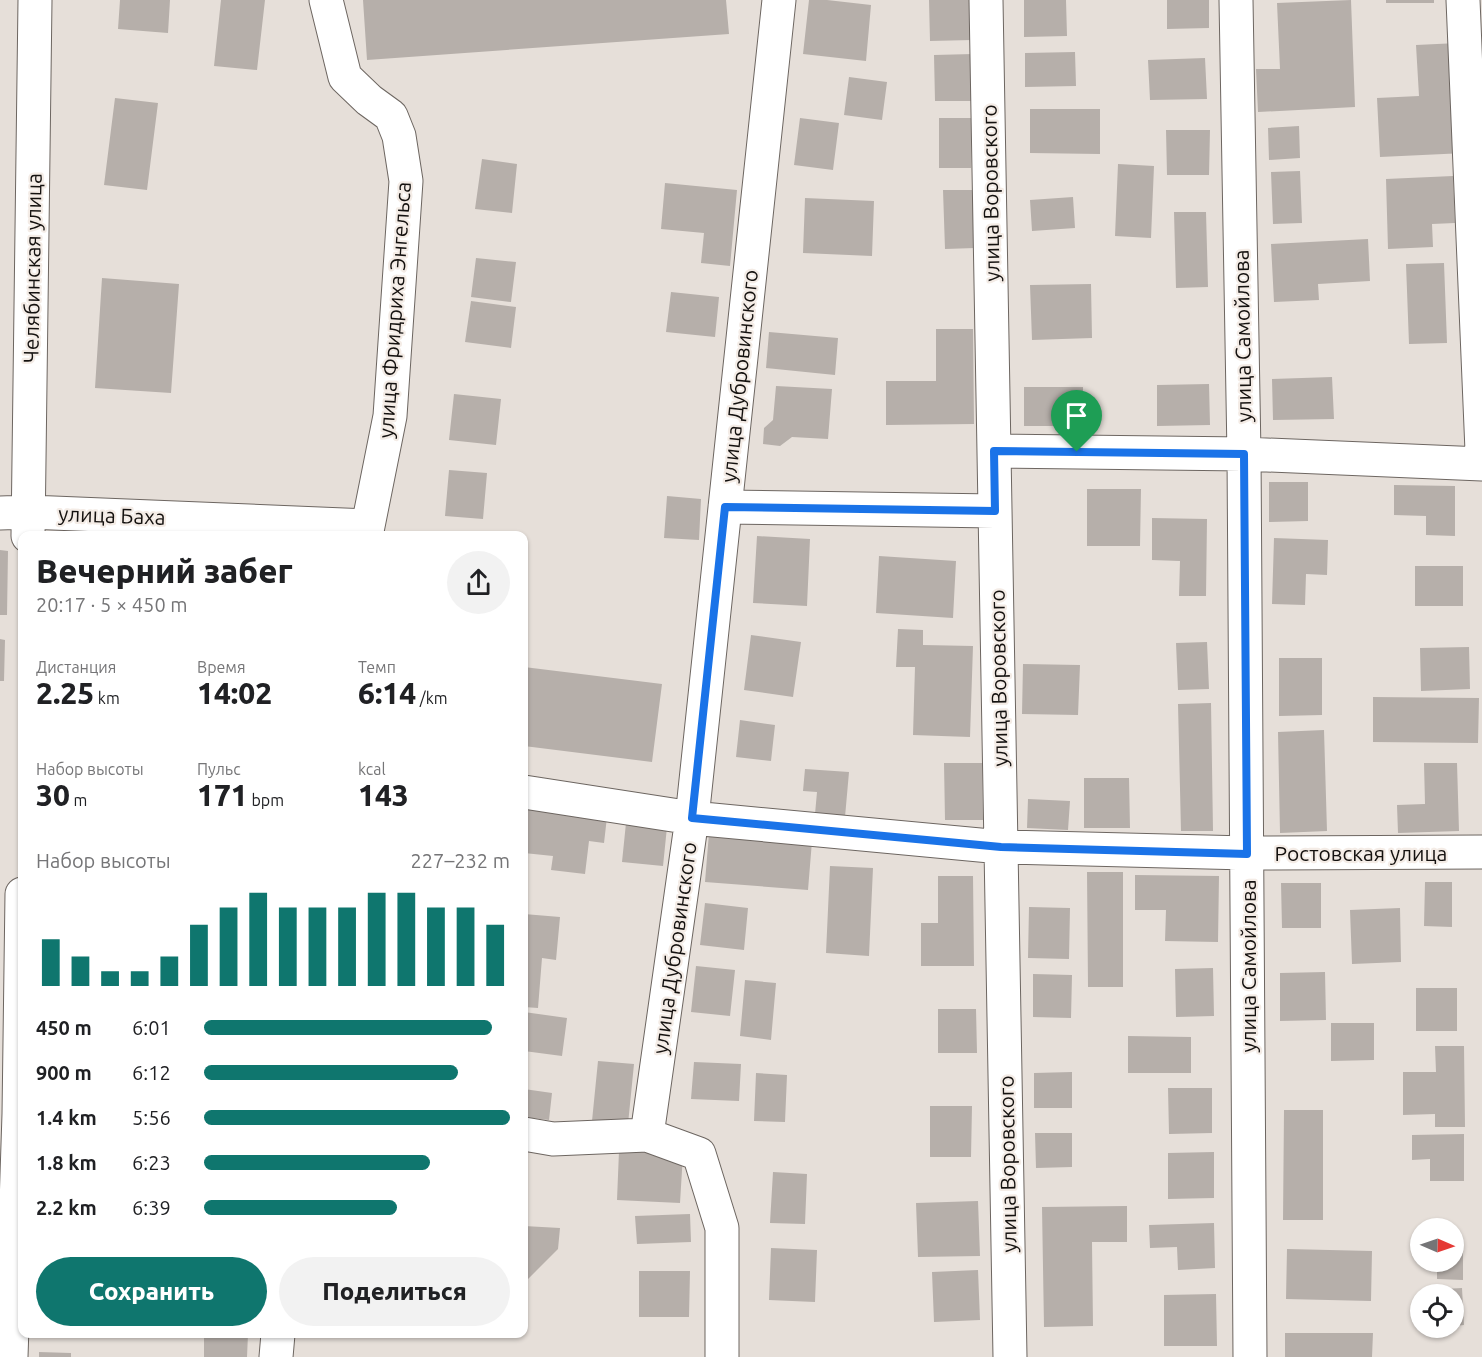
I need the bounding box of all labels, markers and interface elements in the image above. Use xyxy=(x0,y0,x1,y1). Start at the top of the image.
street label: улица Воровского xyxy=(976,104,1004,282)
street label: Челябинская улица xyxy=(18,173,46,363)
street label: улица Фридриха Энгельса xyxy=(373,181,415,439)
street label: улица Самойлова xyxy=(1228,249,1256,423)
street label: улица Дубровинского xyxy=(716,268,762,484)
pin xyxy=(1051,390,1102,452)
icon: arrive xyxy=(1060,399,1093,432)
street label: улица Баха xyxy=(58,501,166,529)
button: share xyxy=(447,551,510,614)
text: Вечерний забег xyxy=(36,552,292,589)
street label: улица Воровского xyxy=(984,589,1012,767)
text: 20:17 · 5 × 450 m xyxy=(36,593,188,616)
text: Дистанция xyxy=(36,658,116,676)
text: Время xyxy=(197,658,246,676)
text: Темп xyxy=(358,658,396,676)
text: 2.25 xyxy=(36,676,94,710)
text: 14:02 xyxy=(197,676,272,710)
text: 6:14 xyxy=(358,676,416,710)
text: km xyxy=(94,689,120,707)
text: /km xyxy=(416,689,448,707)
text: Набор высоты xyxy=(36,760,144,778)
text: Пульс xyxy=(197,760,241,778)
text: kcal xyxy=(358,760,386,778)
text: 30 xyxy=(36,778,70,812)
text: 171 xyxy=(197,778,248,812)
text: 143 xyxy=(358,778,409,812)
text: m xyxy=(70,791,87,809)
text: bpm xyxy=(248,791,284,809)
street label: улица Дубровинского xyxy=(647,840,701,1056)
street label: Ростовская улица xyxy=(1275,841,1447,865)
text: Набор высоты xyxy=(36,849,171,872)
text: 227–232 m xyxy=(411,849,510,872)
street label: улица Самойлова xyxy=(1236,880,1260,1052)
text: 450 m xyxy=(36,1016,92,1039)
text: 6:01 xyxy=(132,1016,171,1039)
text: 900 m xyxy=(36,1061,92,1084)
text: 6:12 xyxy=(132,1061,171,1084)
street label: улица Воровского xyxy=(993,1075,1021,1253)
text: 1.4 km xyxy=(36,1106,97,1129)
text: 5:56 xyxy=(132,1106,171,1129)
text: 1.8 km xyxy=(36,1151,97,1174)
text: 6:23 xyxy=(132,1151,171,1174)
text: 2.2 km xyxy=(36,1196,97,1219)
text: 6:39 xyxy=(132,1196,171,1219)
north arrow xyxy=(1410,1218,1464,1272)
map controls xyxy=(1410,1218,1464,1338)
button: Сохранить xyxy=(36,1257,267,1326)
button: Поделиться xyxy=(279,1257,510,1326)
button: locate xyxy=(1410,1284,1464,1338)

